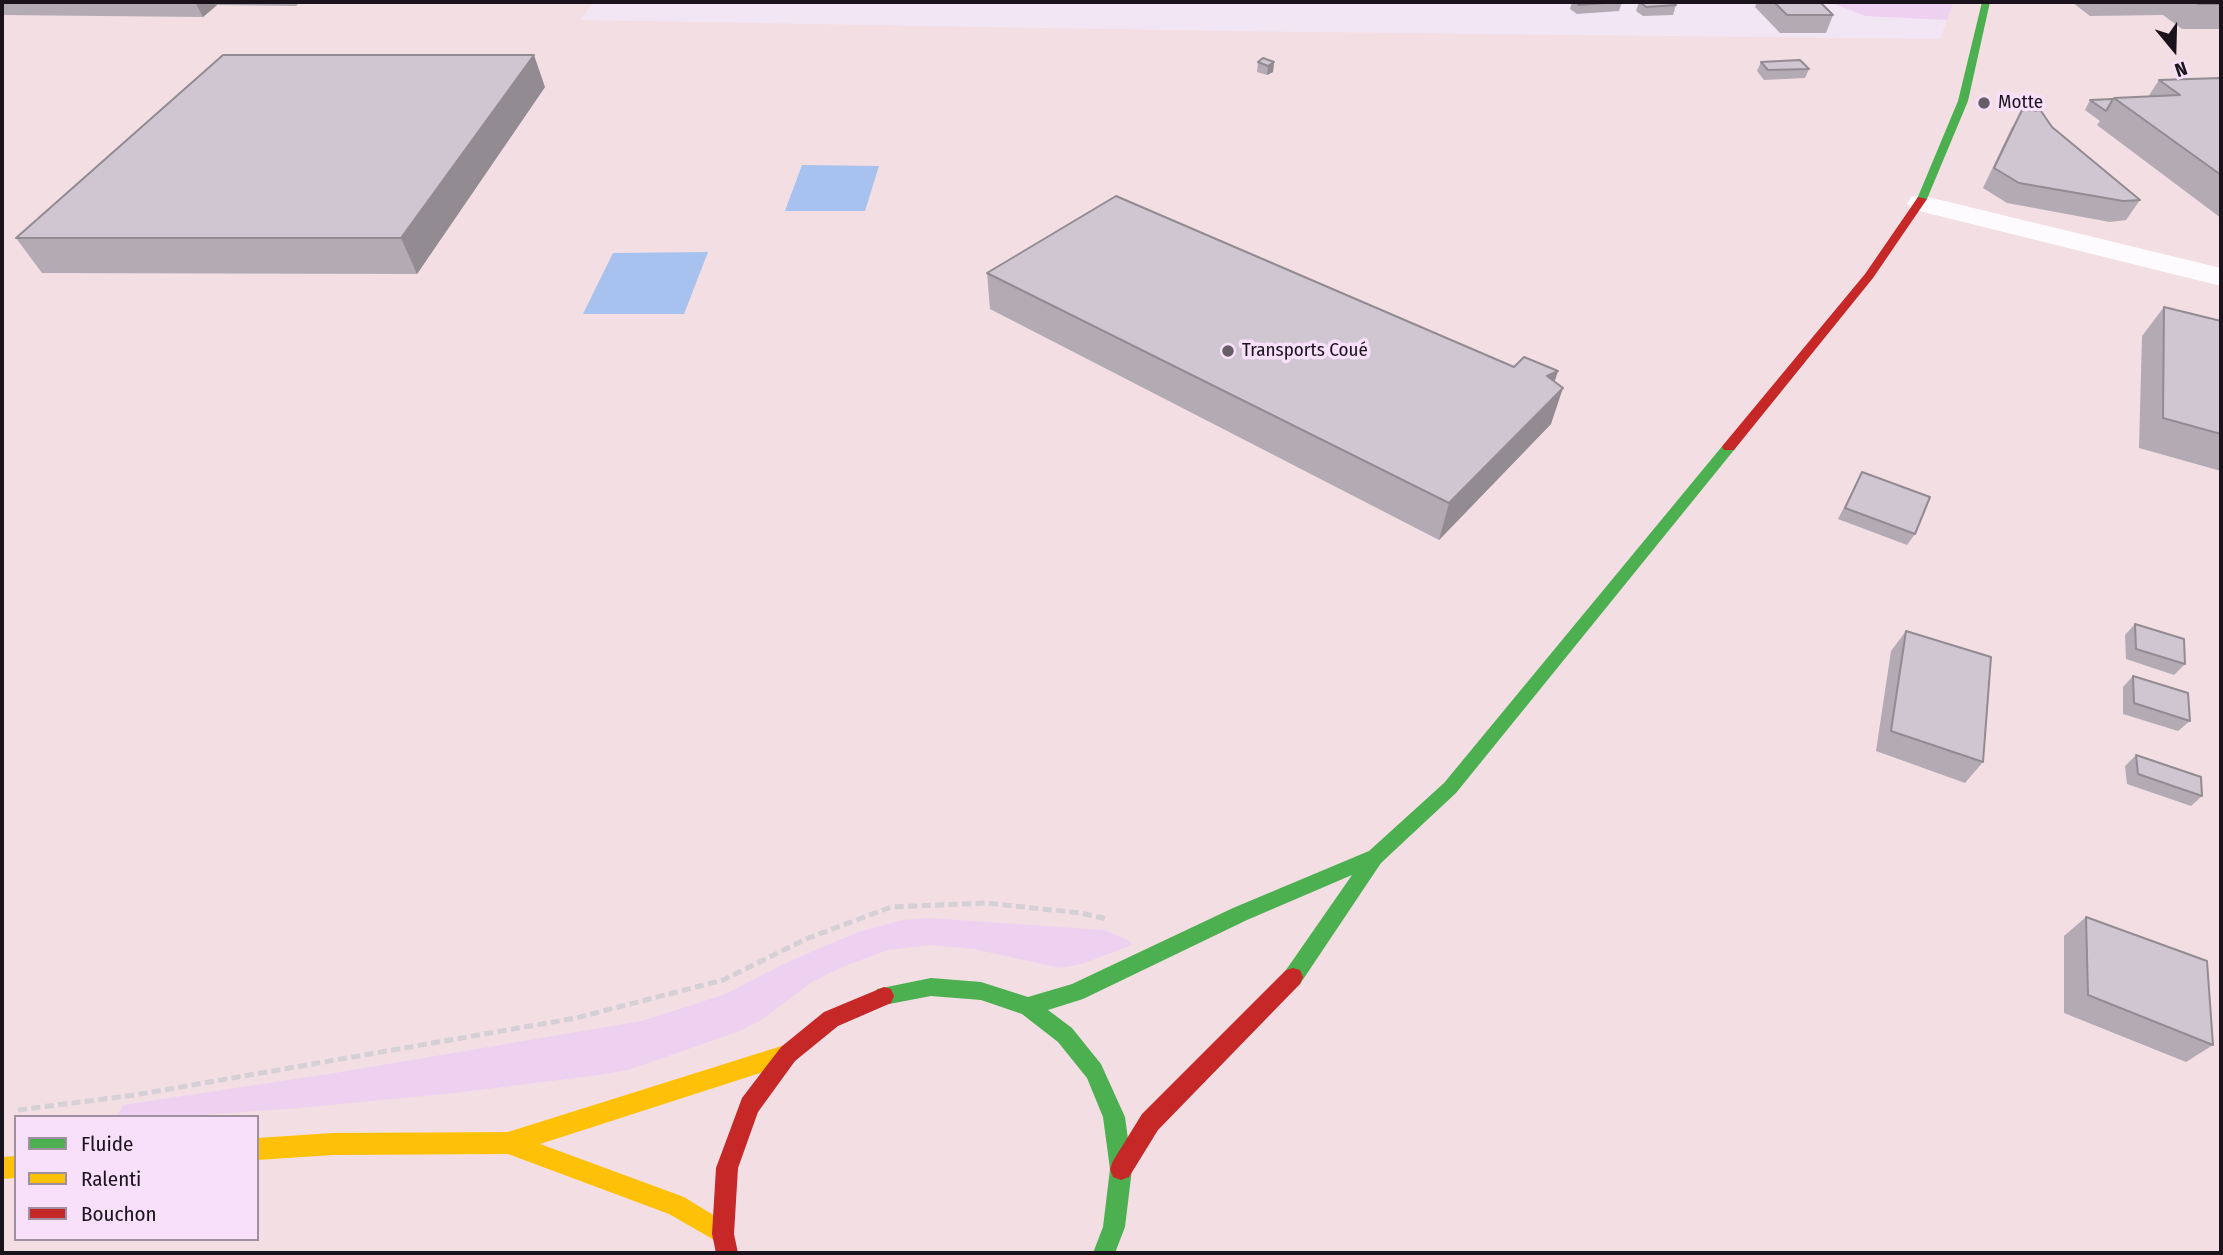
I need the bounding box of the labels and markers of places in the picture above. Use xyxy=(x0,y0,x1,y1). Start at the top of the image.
place label: Motte xyxy=(1998,92,2043,114)
marker: Motte xyxy=(1976,95,1992,111)
place label: Transports Coué xyxy=(1242,340,1368,362)
marker: Transports Coué xyxy=(1220,343,1236,359)

